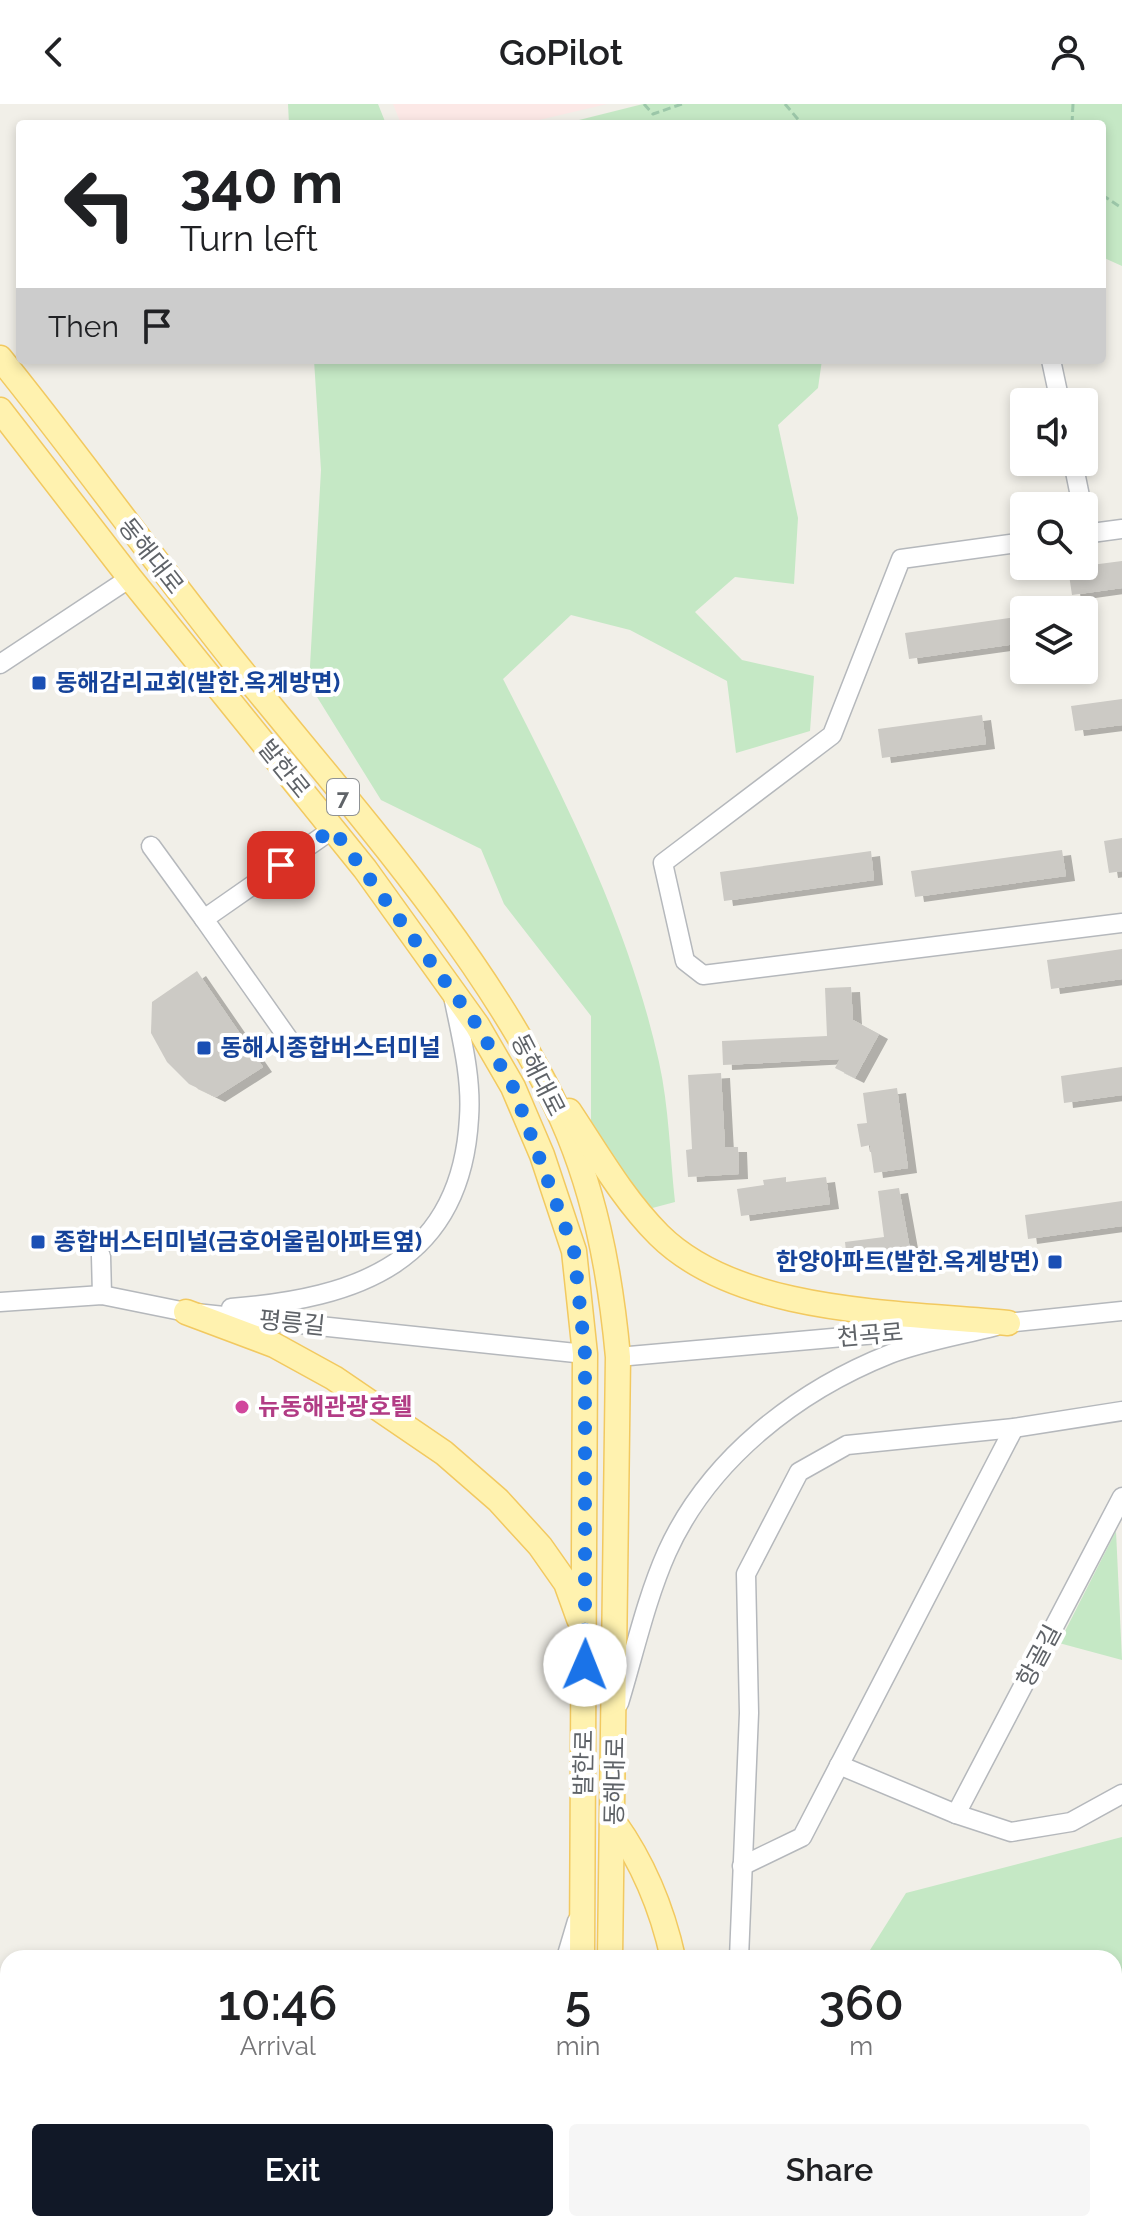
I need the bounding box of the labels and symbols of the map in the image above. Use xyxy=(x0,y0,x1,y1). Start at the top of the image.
street label: 동해대로 xyxy=(113,512,190,599)
place label: 동해감리교회(발한.옥계방면) xyxy=(55,668,340,697)
marker: 동해감리교회(발한.옥계방면) xyxy=(30,674,48,692)
street label: 발한로 xyxy=(252,734,317,804)
road number: 7 xyxy=(327,779,359,815)
pin xyxy=(247,831,315,899)
street label: 동해대로 xyxy=(505,1029,571,1121)
place label: 동해시종합버스터미널 xyxy=(220,1033,441,1062)
marker: 동해시종합버스터미널 xyxy=(195,1039,213,1057)
place label: 종합버스터미널(금호어울림아파트옆) xyxy=(54,1227,422,1256)
marker: 종합버스터미널(금호어울림아파트옆) xyxy=(29,1233,47,1251)
place label: 한양아파트(발한.옥계방면) xyxy=(776,1247,1039,1276)
marker: 한양아파트(발한.옥계방면) xyxy=(1046,1253,1064,1271)
street label: 평릉길 xyxy=(258,1305,327,1340)
street label: 천곡로 xyxy=(836,1317,904,1352)
place label: 뉴동해관광호텔 xyxy=(258,1392,413,1421)
marker: 뉴동해관광호텔 xyxy=(233,1398,251,1416)
street label: 항골길 xyxy=(1010,1620,1067,1692)
position arrow xyxy=(543,1623,627,1707)
street label: 발한로 xyxy=(568,1730,599,1796)
street label: 동해대로 xyxy=(599,1737,630,1825)

